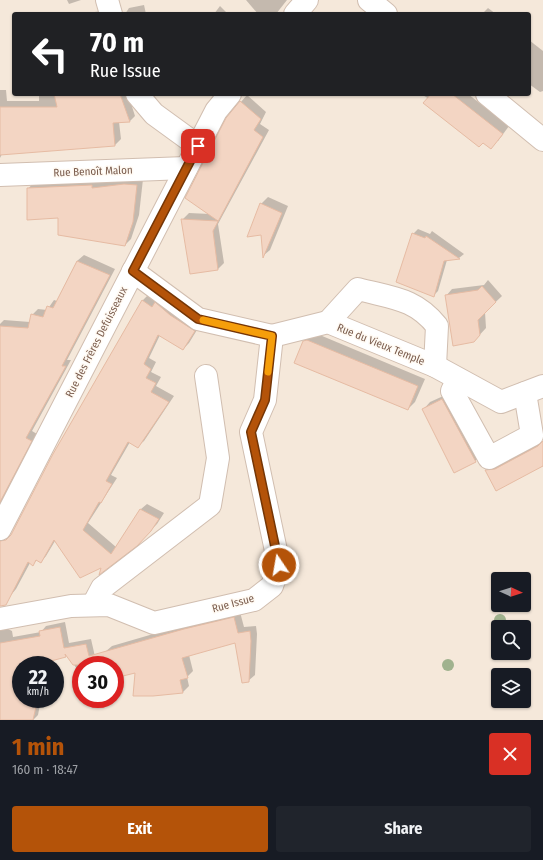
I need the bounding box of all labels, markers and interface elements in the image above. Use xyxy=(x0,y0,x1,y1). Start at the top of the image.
text: 70 m xyxy=(90,26,144,59)
icon: left xyxy=(24,28,76,80)
text: Rue Issue xyxy=(90,60,161,82)
pin xyxy=(181,129,215,163)
icon: arrive xyxy=(187,135,209,157)
street label: Rue Benoît Malon xyxy=(53,164,133,179)
street label: Rue des Frères Defuisseaux xyxy=(63,285,130,400)
street label: Rue du Vieux Temple xyxy=(335,321,427,368)
position arrow xyxy=(258,544,300,586)
north arrow xyxy=(491,572,531,612)
map controls xyxy=(491,572,531,708)
street label: Rue Issue xyxy=(211,592,256,615)
button: search xyxy=(491,620,531,660)
speed limit sign: 30 xyxy=(72,656,124,708)
text: 22 xyxy=(29,665,47,689)
button: layers xyxy=(491,668,531,708)
text: km/h xyxy=(27,686,49,698)
text: 1 min xyxy=(12,733,64,761)
button: close xyxy=(489,733,531,775)
text: 160 m · 18:47 xyxy=(12,762,78,777)
button: Exit xyxy=(12,806,268,852)
button: Share xyxy=(276,806,531,852)

